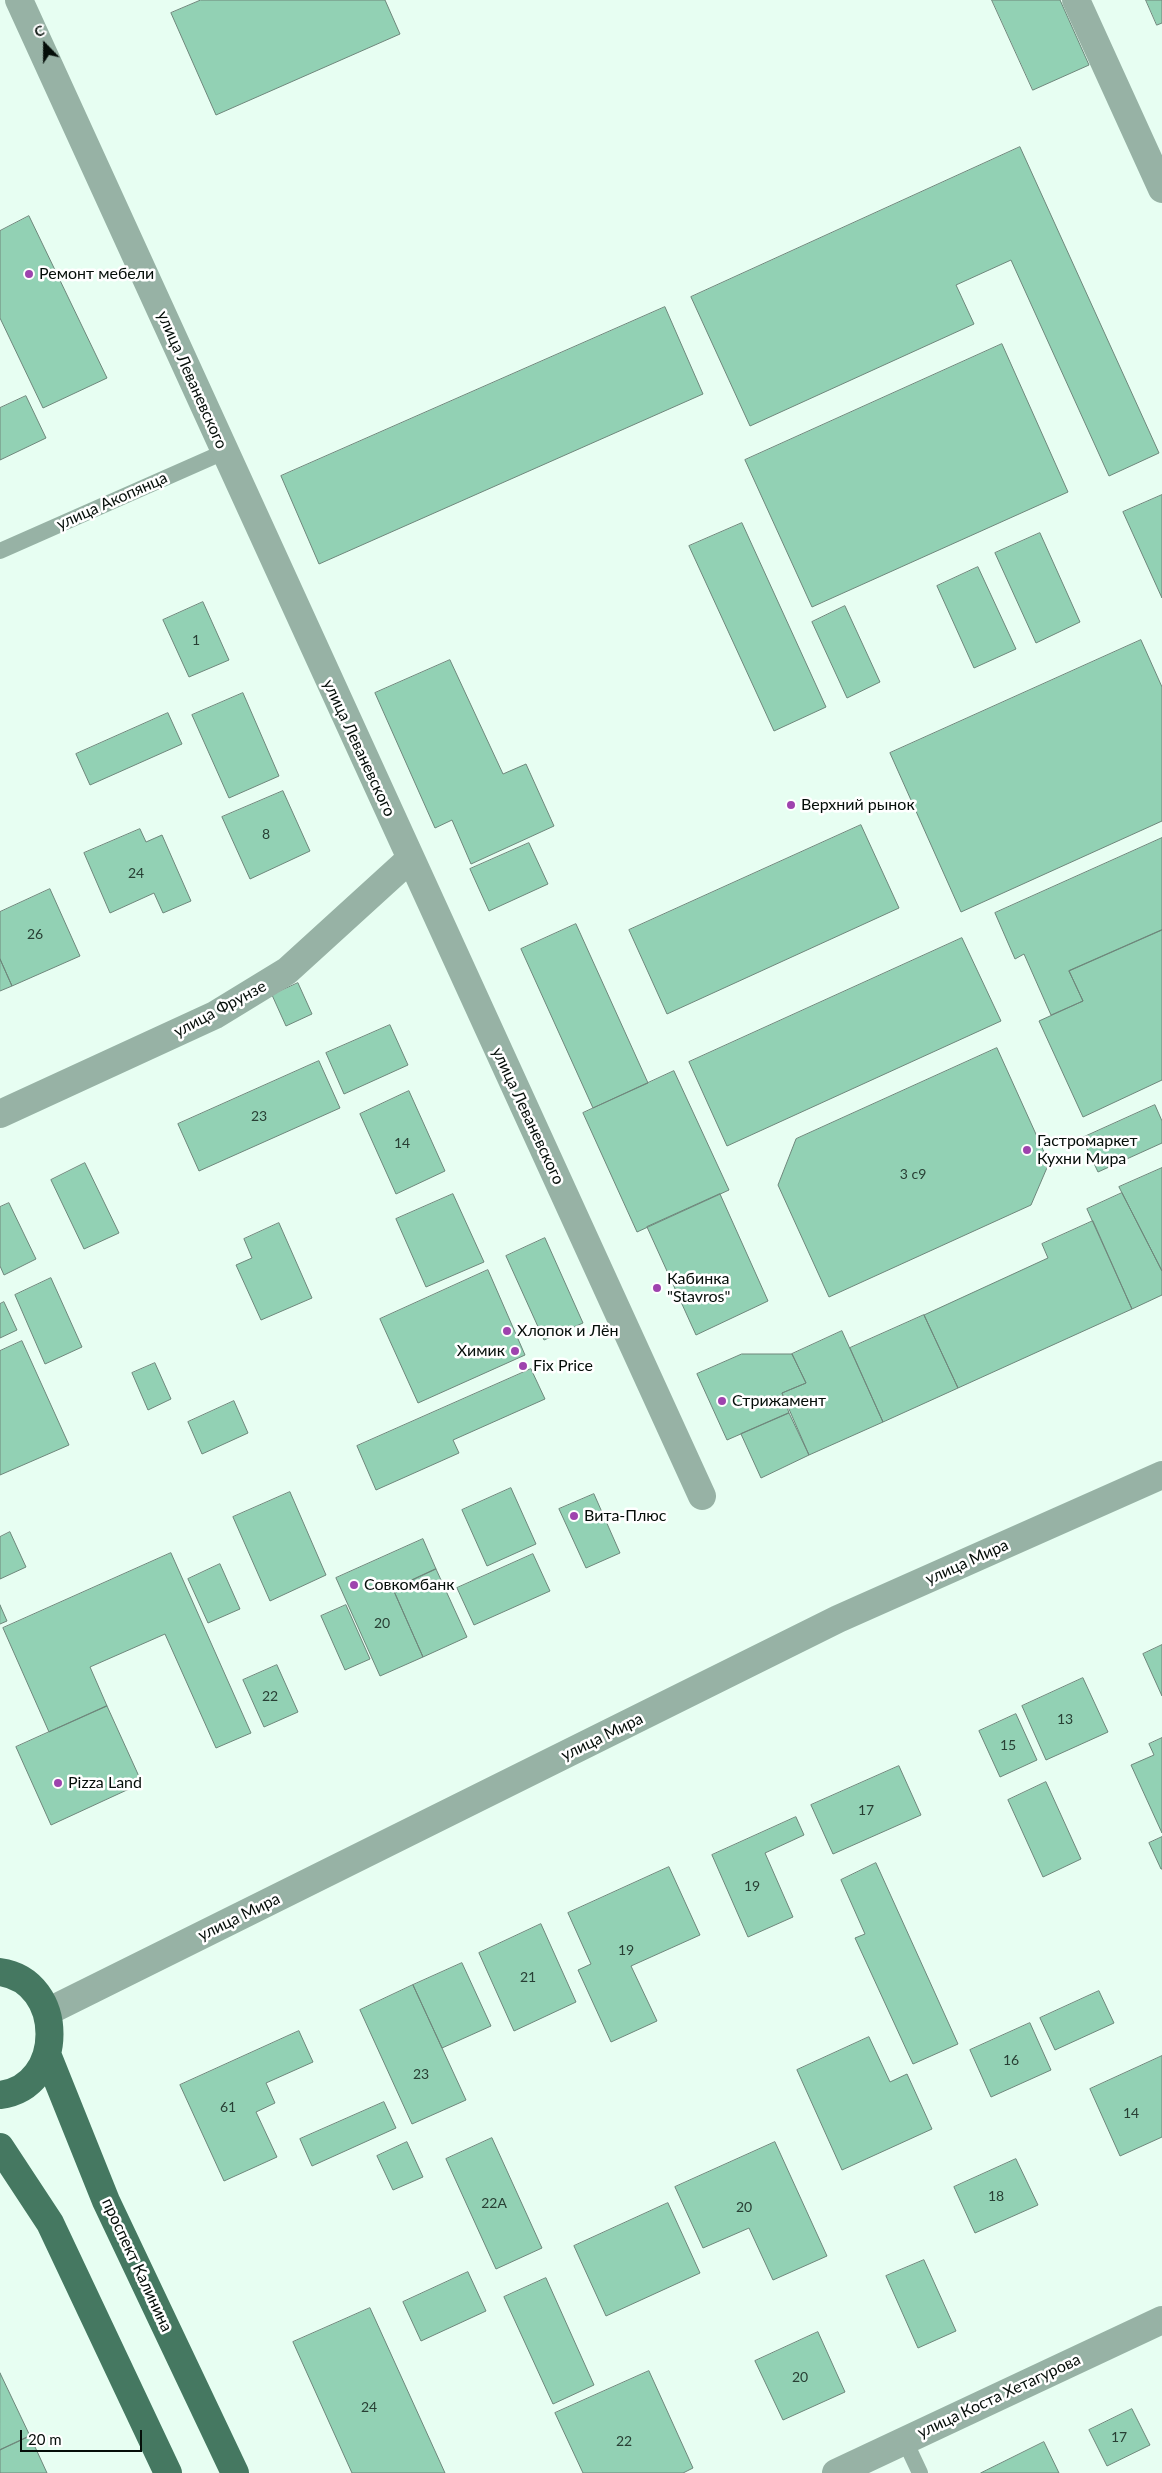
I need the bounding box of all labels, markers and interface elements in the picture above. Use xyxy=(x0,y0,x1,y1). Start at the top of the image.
north arrow xyxy=(20,20,70,70)
text: С xyxy=(32,21,47,40)
place label: Ремонт мебели xyxy=(39,264,154,284)
marker: Ремонт мебели xyxy=(23,268,35,280)
street label: улица Леваневского xyxy=(153,308,231,452)
street label: улица Акопянца xyxy=(54,468,170,534)
house number: 1 xyxy=(192,632,200,648)
street label: улица Леваневского xyxy=(319,676,399,820)
place label: Верхний рынок xyxy=(801,795,915,815)
marker: Верхний рынок xyxy=(785,799,797,811)
house number: 8 xyxy=(262,826,270,842)
house number: 24 xyxy=(128,865,144,881)
house number: 26 xyxy=(27,926,43,942)
street label: улица Фрунзе xyxy=(171,977,269,1041)
street label: улица Леваневского xyxy=(488,1044,568,1188)
house number: 23 xyxy=(251,1108,267,1124)
place label: Гастромаркет Кухни Мира xyxy=(1037,1131,1138,1169)
house number: 14 xyxy=(394,1135,410,1151)
marker: Гастромаркет Кухни Мира xyxy=(1021,1144,1033,1156)
house number: 3 с9 xyxy=(900,1166,926,1182)
place label: Кабинка "Stavros" xyxy=(667,1269,730,1307)
marker: Кабинка "Stavros" xyxy=(651,1282,663,1294)
place label: Хлопок и Лён xyxy=(517,1321,618,1341)
marker: Хлопок и Лён xyxy=(501,1325,513,1337)
place label: Химик xyxy=(457,1341,505,1361)
marker: Химик xyxy=(509,1345,521,1357)
place label: Fix Price xyxy=(533,1356,593,1376)
marker: Fix Price xyxy=(517,1360,529,1372)
place label: Стрижамент xyxy=(732,1391,826,1411)
marker: Стрижамент xyxy=(716,1395,728,1407)
place label: Вита-Плюс xyxy=(584,1506,666,1526)
marker: Вита-Плюс xyxy=(568,1510,580,1522)
street label: улица Мира xyxy=(923,1535,1011,1589)
place label: Совкомбанк xyxy=(364,1575,454,1595)
marker: Совкомбанк xyxy=(348,1579,360,1591)
house number: 20 xyxy=(374,1615,390,1631)
house number: 22 xyxy=(262,1688,278,1704)
street label: улица Мира xyxy=(558,1709,646,1765)
house number: 13 xyxy=(1057,1711,1073,1727)
house number: 15 xyxy=(1000,1737,1016,1753)
place label: Pizza Land xyxy=(68,1773,142,1793)
marker: Pizza Land xyxy=(52,1777,64,1789)
house number: 17 xyxy=(858,1802,874,1818)
house number: 19 xyxy=(744,1878,760,1894)
street label: улица Мира xyxy=(195,1889,283,1945)
house number: 19 xyxy=(618,1942,634,1958)
house number: 21 xyxy=(520,1969,536,1985)
house number: 16 xyxy=(1003,2052,1019,2068)
house number: 23 xyxy=(413,2066,429,2082)
house number: 61 xyxy=(220,2099,236,2115)
house number: 14 xyxy=(1123,2105,1139,2121)
house number: 18 xyxy=(988,2188,1004,2204)
street label: проспект Калинина xyxy=(98,2195,176,2335)
house number: 22А xyxy=(481,2195,507,2211)
house number: 20 xyxy=(736,2199,752,2215)
street label: улица Коста Хетагурова xyxy=(915,2350,1083,2442)
house number: 20 xyxy=(792,2369,808,2385)
house number: 24 xyxy=(361,2399,377,2415)
scale bar xyxy=(22,2420,145,2452)
house number: 17 xyxy=(1111,2429,1127,2445)
text: 20 m xyxy=(28,2430,62,2448)
house number: 22 xyxy=(616,2433,632,2449)

